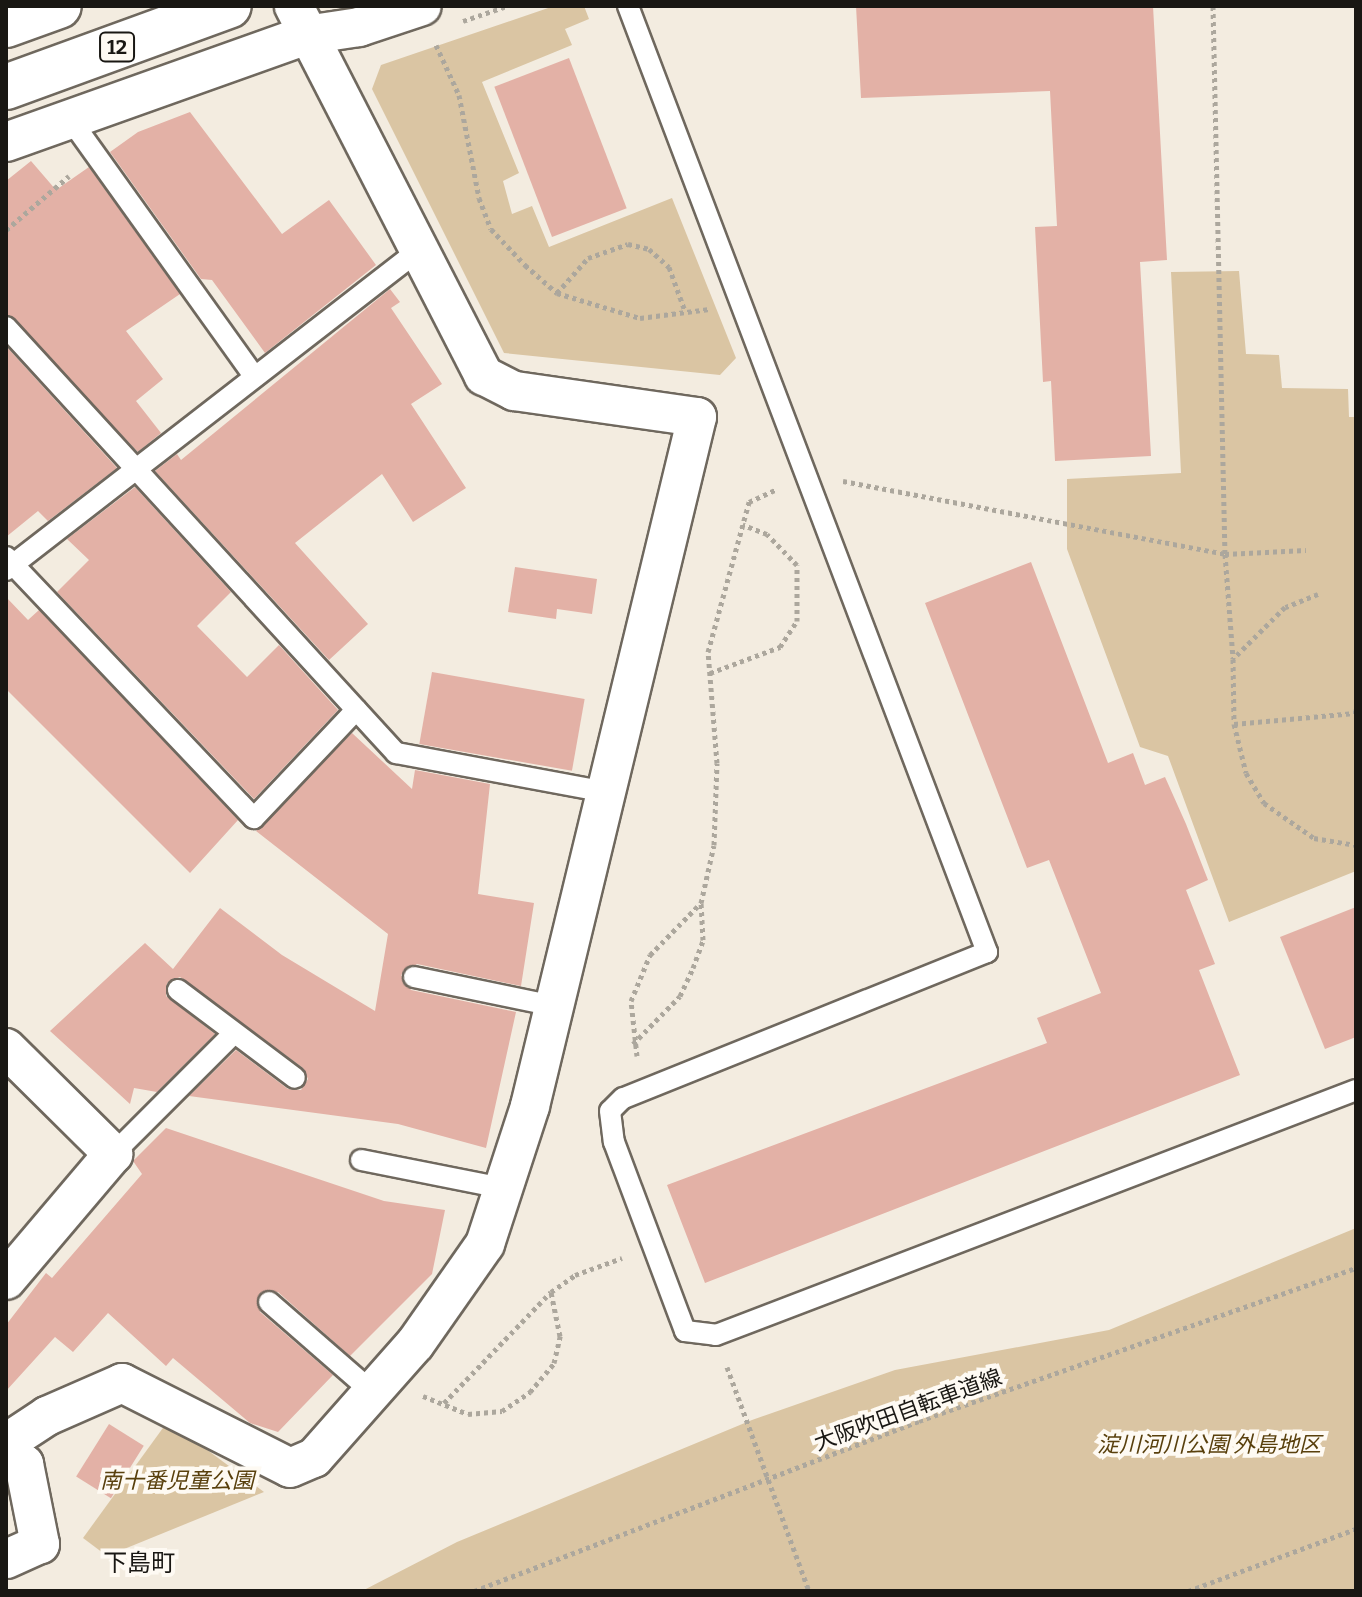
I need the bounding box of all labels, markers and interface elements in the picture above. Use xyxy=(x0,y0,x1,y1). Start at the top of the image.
road number: 12 xyxy=(99,31,135,63)
street label: 大阪吹田自転車道線 xyxy=(810,1364,1006,1456)
park label: 淀川河川公園 外島地区 xyxy=(1097,1432,1321,1458)
park label: 南十番児童公園 xyxy=(100,1468,254,1494)
district label: 下島町 xyxy=(103,1550,175,1578)

